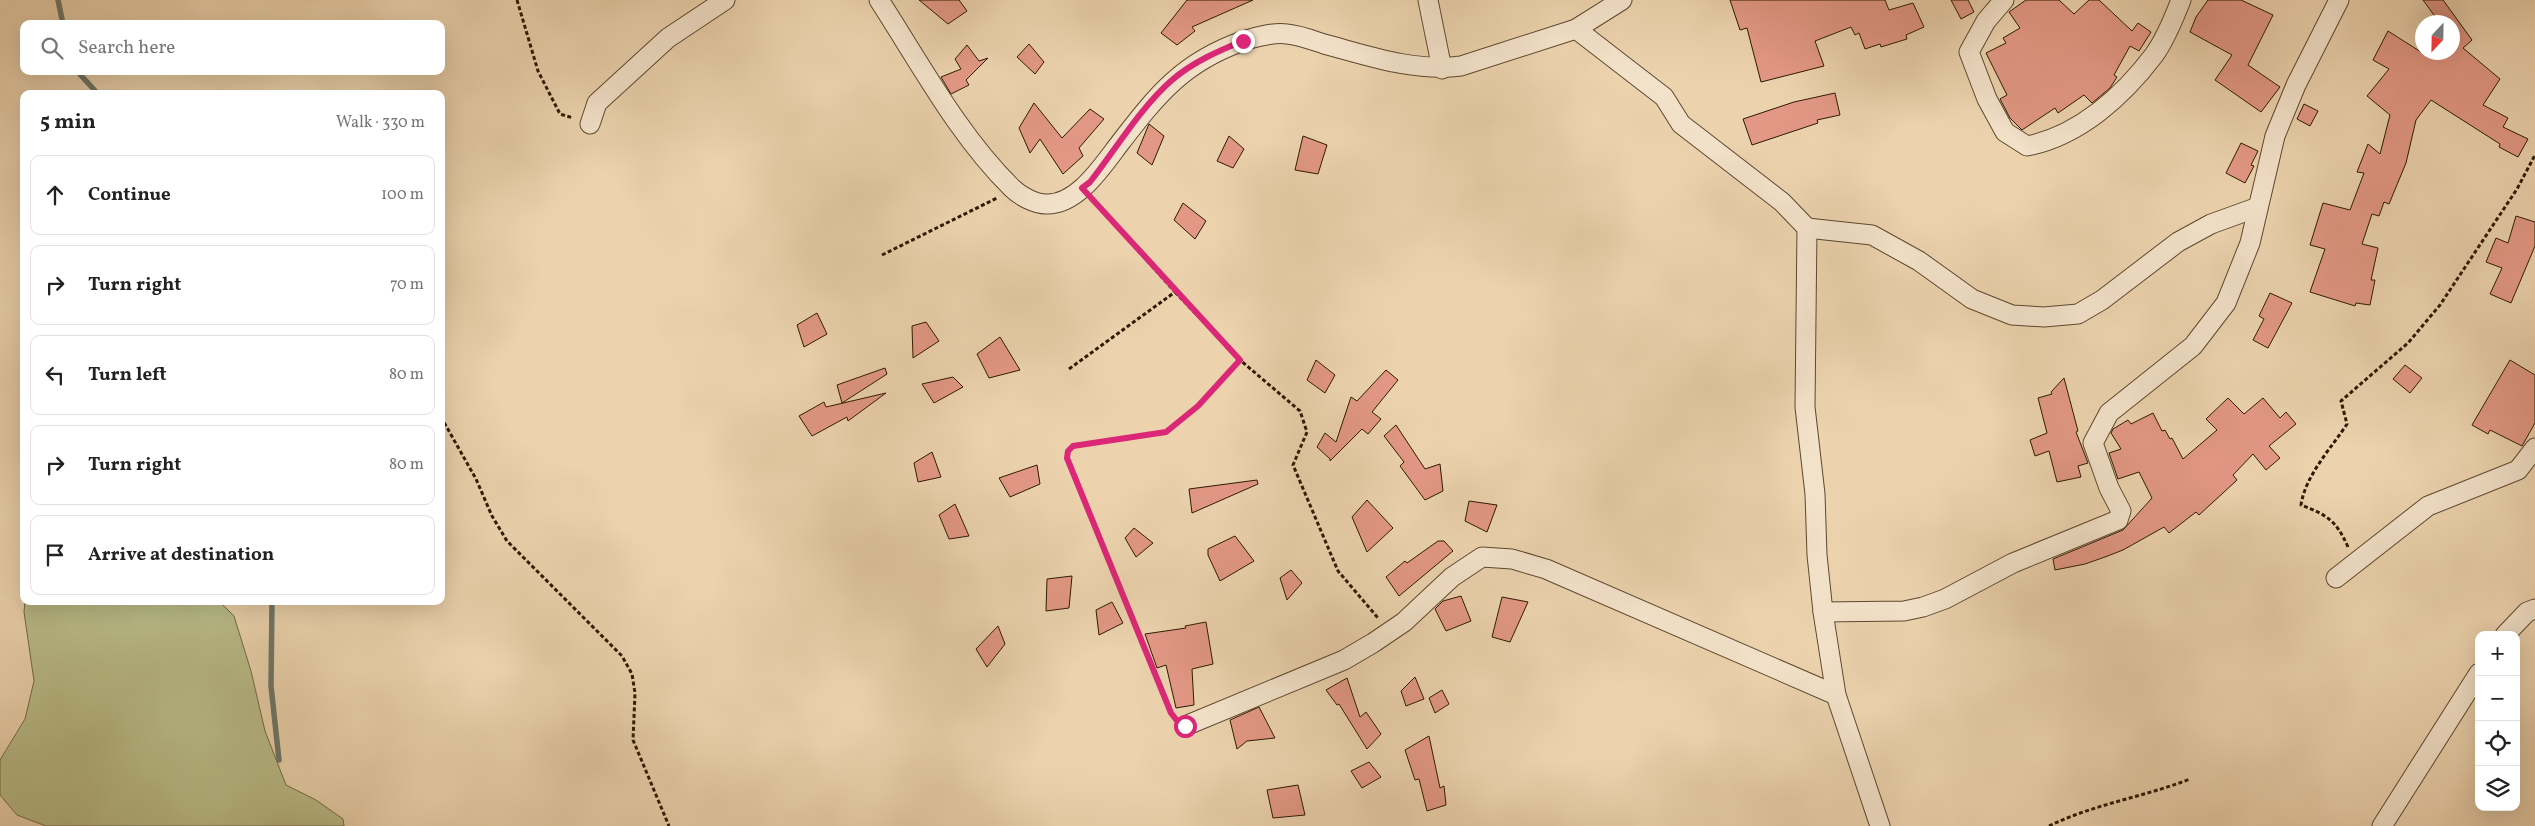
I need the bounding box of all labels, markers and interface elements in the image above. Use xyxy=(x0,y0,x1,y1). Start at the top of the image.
north arrow xyxy=(2415,15,2460,60)
search box xyxy=(20,20,445,75)
route end xyxy=(1232,30,1255,53)
icon: search xyxy=(38,34,66,62)
text: Search here xyxy=(78,35,175,61)
text: 5 min xyxy=(40,108,96,137)
text: Walk · 330 m xyxy=(336,112,425,134)
icon: ahead xyxy=(41,181,69,209)
text: Continue xyxy=(88,182,171,208)
text: 100 m xyxy=(381,184,424,206)
icon: right xyxy=(41,271,69,299)
text: Turn right xyxy=(88,272,181,298)
text: 70 m xyxy=(390,274,424,296)
icon: left xyxy=(41,361,69,389)
text: Turn left xyxy=(88,362,167,388)
text: 80 m xyxy=(389,364,424,386)
icon: right xyxy=(41,451,69,479)
text: Turn right xyxy=(88,452,181,478)
text: 80 m xyxy=(389,454,424,476)
icon: arrive xyxy=(41,541,69,569)
text: Arrive at destination xyxy=(88,542,274,568)
map controls xyxy=(2475,631,2520,811)
button: + xyxy=(2475,631,2520,676)
button: − xyxy=(2475,676,2520,721)
route start xyxy=(1174,715,1197,738)
button: locate xyxy=(2475,721,2520,766)
button: layers xyxy=(2475,766,2520,811)

